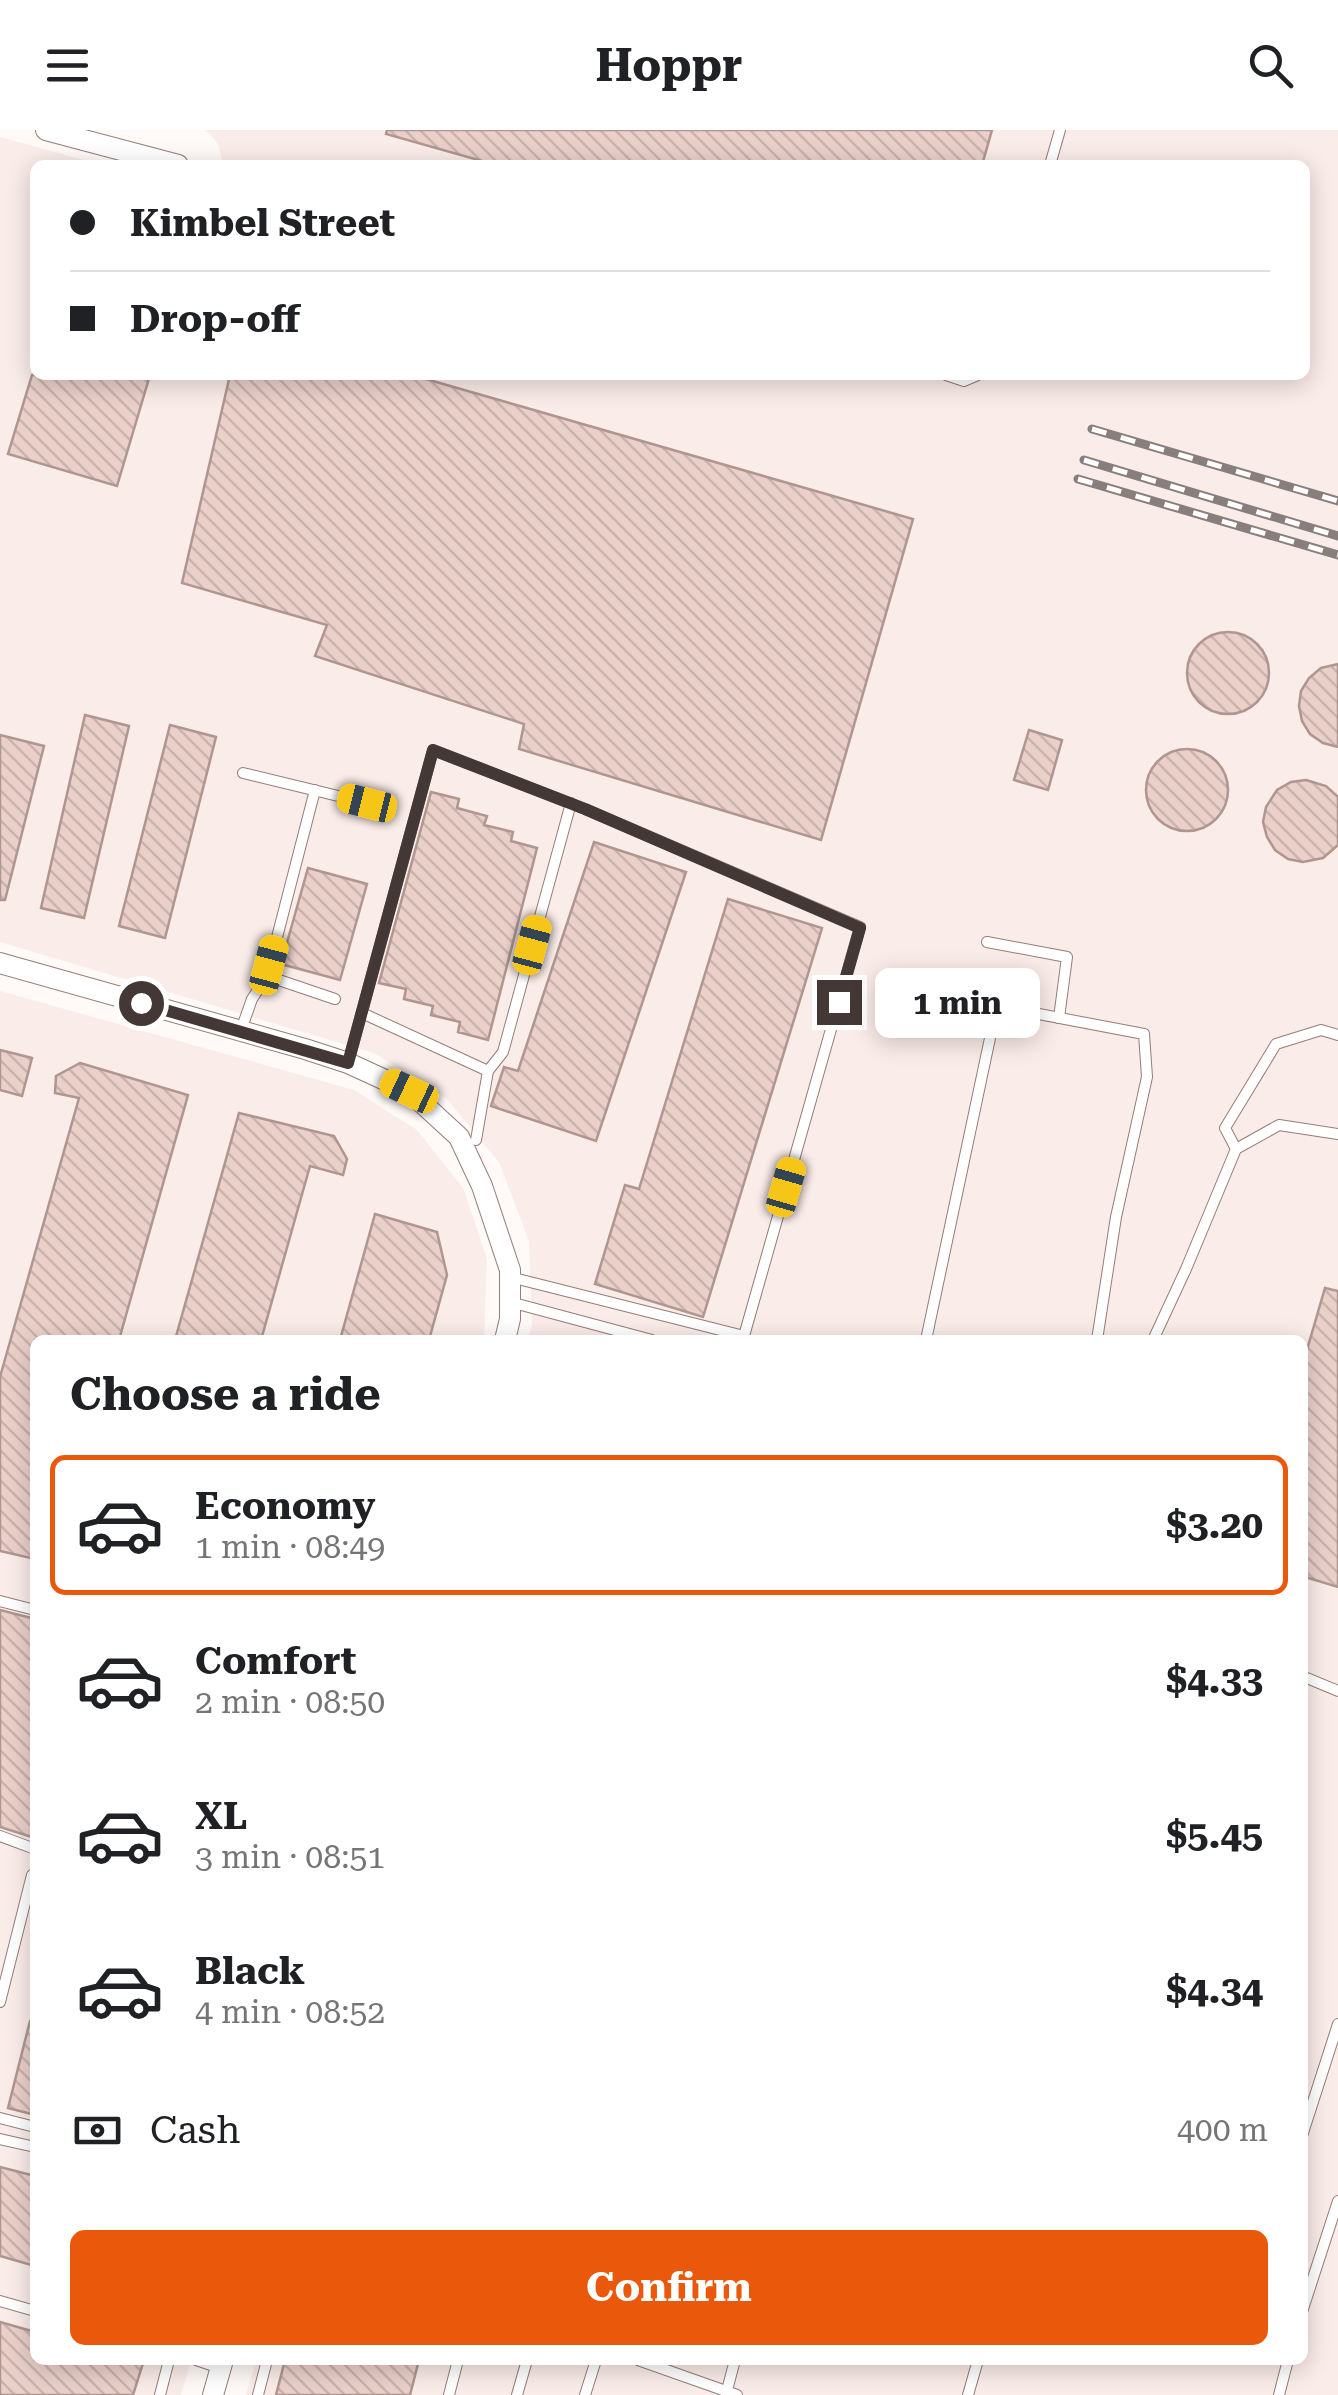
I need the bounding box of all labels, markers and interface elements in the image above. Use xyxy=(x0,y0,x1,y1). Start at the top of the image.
icon: menu xyxy=(40,38,95,93)
icon: search xyxy=(1243,38,1298,93)
text: Hoppr xyxy=(596,39,742,92)
text: Kimbel Street xyxy=(130,201,395,245)
text: Drop-off xyxy=(130,297,300,341)
car xyxy=(334,781,400,825)
car xyxy=(510,912,554,978)
car xyxy=(247,932,291,998)
callout: 1 min xyxy=(874,967,1039,1037)
route end xyxy=(817,980,862,1025)
route start xyxy=(119,981,164,1026)
text: 1 min xyxy=(913,984,1002,1022)
car xyxy=(375,1065,443,1117)
car xyxy=(763,1154,809,1220)
text: Choose a ride xyxy=(70,1368,381,1421)
icon: car xyxy=(75,1480,165,1570)
text: Economy xyxy=(195,1484,375,1528)
text: $3.20 xyxy=(1166,1503,1263,1547)
text: 1 min · 08:49 xyxy=(195,1528,385,1566)
icon: car xyxy=(75,1635,165,1725)
text: Comfort xyxy=(195,1639,356,1683)
text: $4.33 xyxy=(1166,1658,1263,1702)
text: 2 min · 08:50 xyxy=(195,1683,385,1721)
icon: car xyxy=(75,1790,165,1880)
text: XL xyxy=(195,1794,247,1838)
text: $5.45 xyxy=(1166,1813,1263,1857)
text: 3 min · 08:51 xyxy=(195,1838,385,1876)
icon: car xyxy=(75,1945,165,2035)
text: Black xyxy=(195,1949,305,1993)
text: $4.34 xyxy=(1166,1968,1263,2012)
text: 4 min · 08:52 xyxy=(195,1993,385,2031)
icon: cash xyxy=(70,2103,125,2158)
text: Cash xyxy=(150,2108,240,2152)
text: 400 m xyxy=(1177,2111,1268,2149)
button: Confirm xyxy=(70,2230,1268,2345)

